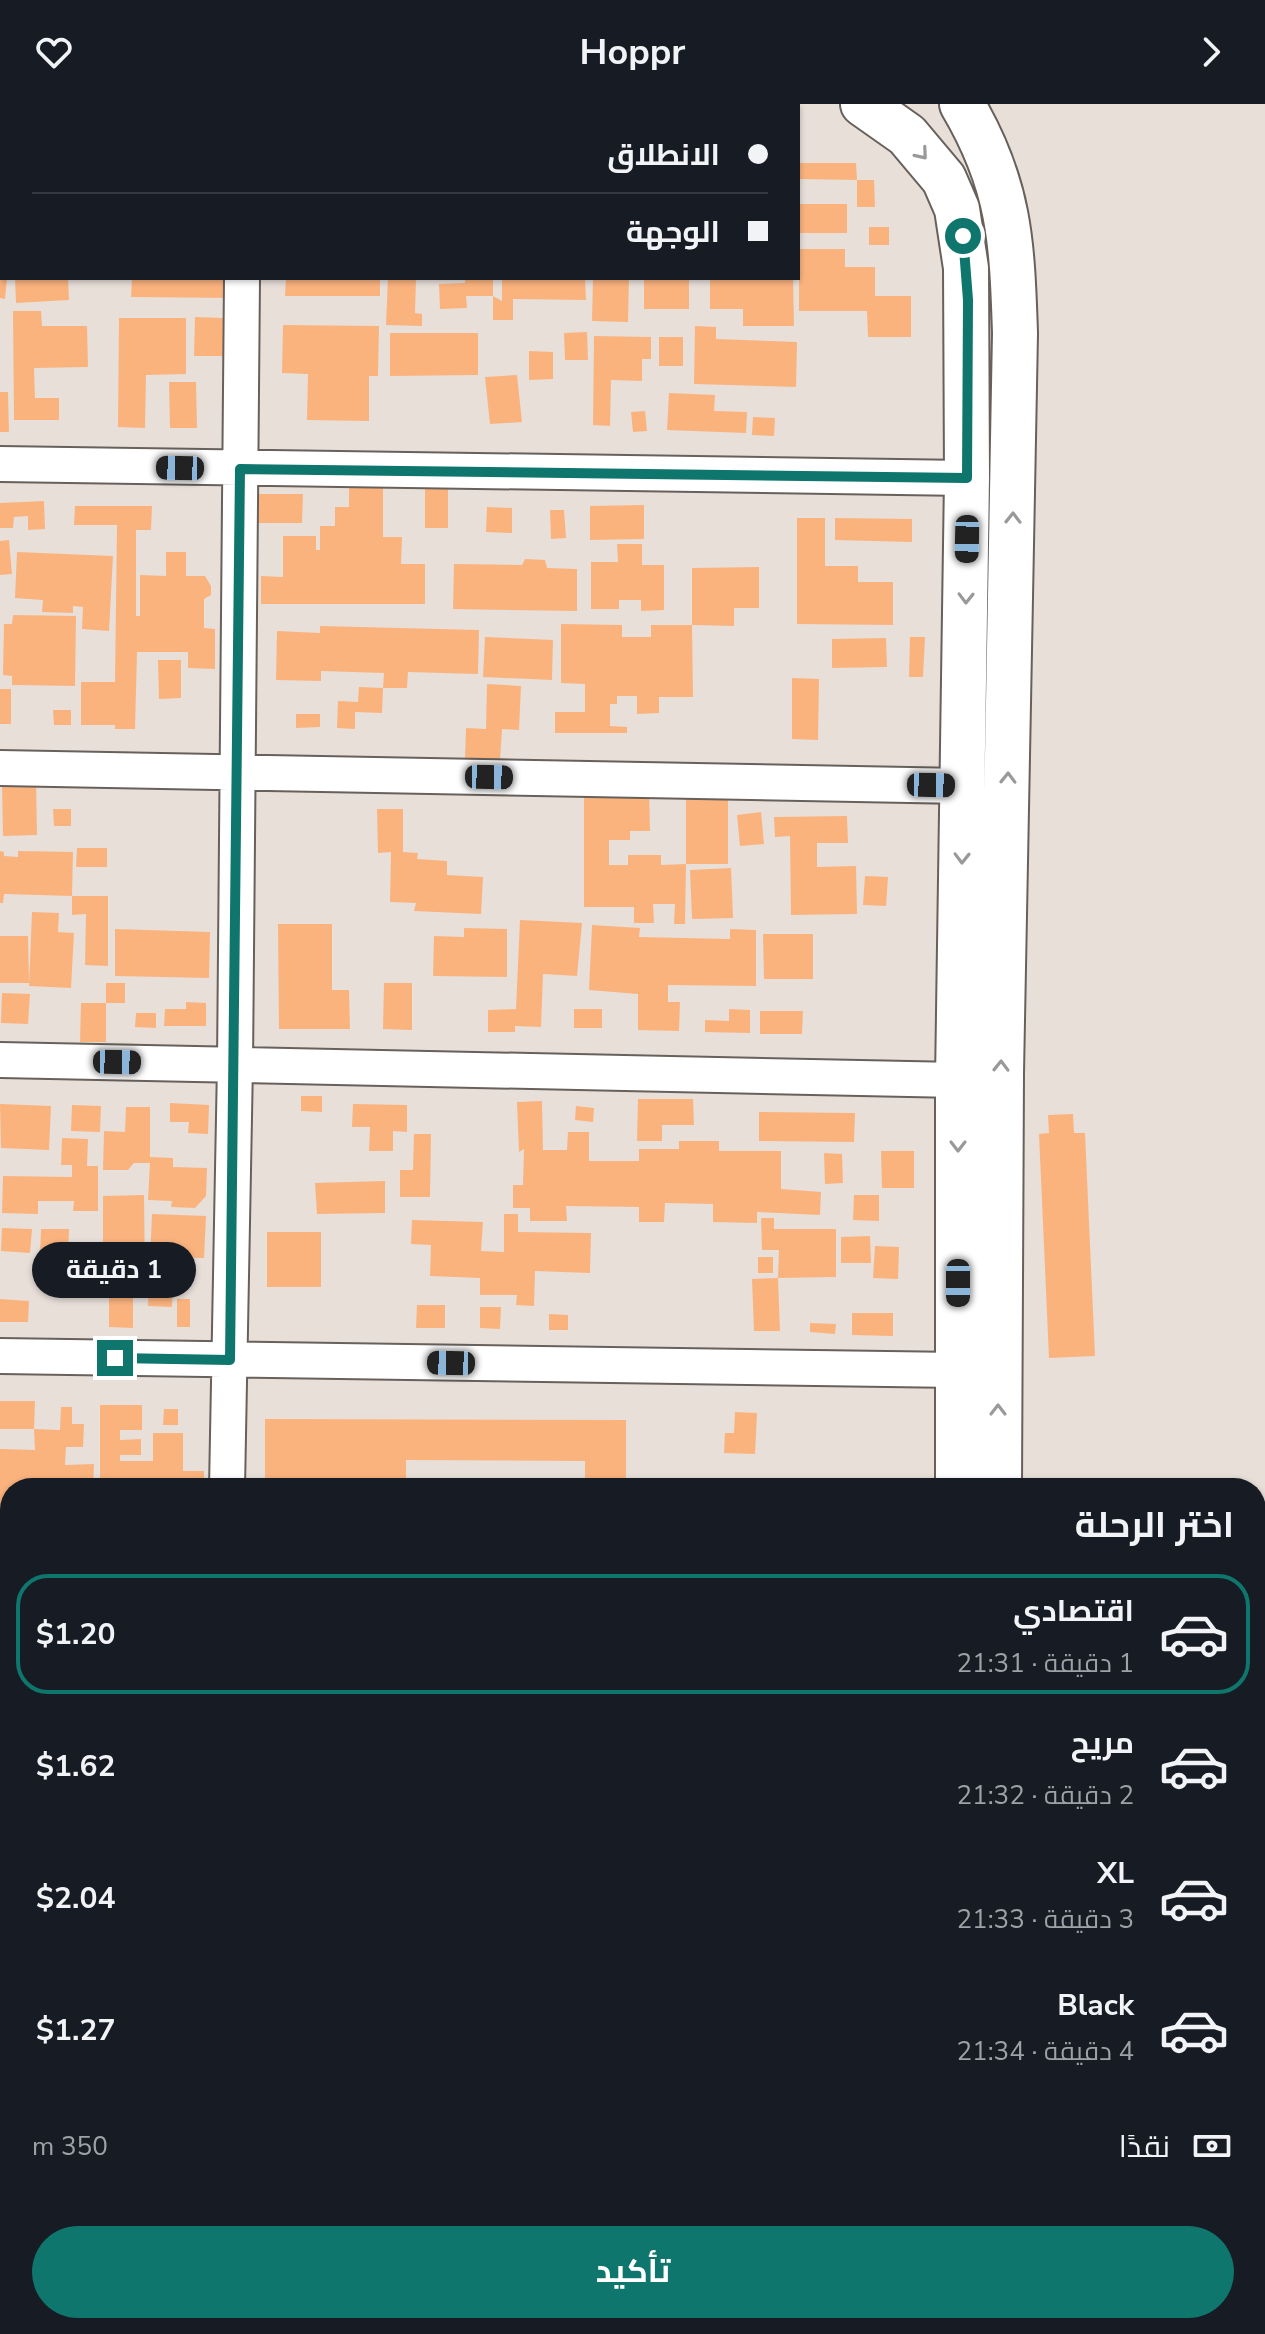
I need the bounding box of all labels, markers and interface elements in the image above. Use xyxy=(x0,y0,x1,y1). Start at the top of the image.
text: Hoppr xyxy=(580,28,685,77)
icon: heart xyxy=(32,30,76,74)
icon: forward xyxy=(1189,30,1233,74)
text: الانطلاق xyxy=(607,135,720,176)
one-way arrow xyxy=(912,144,927,159)
text: الوجهة xyxy=(626,212,720,253)
route start xyxy=(945,218,981,254)
car xyxy=(156,456,204,480)
one-way arrow xyxy=(1004,511,1022,524)
car xyxy=(955,515,979,563)
one-way arrow xyxy=(957,592,974,605)
car xyxy=(465,765,513,789)
one-way arrow xyxy=(999,771,1016,784)
car xyxy=(907,773,955,797)
one-way arrow xyxy=(953,852,970,865)
car xyxy=(93,1050,141,1074)
one-way arrow xyxy=(993,1059,1010,1072)
one-way arrow xyxy=(949,1140,967,1153)
callout: 1 دقيقة xyxy=(33,1242,197,1298)
text: 1 دقيقة xyxy=(66,1252,162,1287)
car xyxy=(946,1259,970,1307)
route end xyxy=(97,1340,133,1376)
car xyxy=(427,1351,475,1375)
one-way arrow xyxy=(989,1403,1007,1416)
text: اختر الرحلة xyxy=(1075,1501,1234,1550)
text: اقتصادي xyxy=(1013,1591,1134,1632)
icon: car xyxy=(1158,1598,1230,1670)
text: $1.20 xyxy=(36,1614,115,1655)
text: 1 دقيقة · 21:31 xyxy=(956,1646,1134,1681)
text: مريح xyxy=(1071,1723,1134,1764)
icon: car xyxy=(1158,1730,1230,1802)
text: $1.62 xyxy=(36,1746,115,1787)
text: 2 دقيقة · 21:32 xyxy=(956,1778,1134,1813)
text: XL xyxy=(1097,1853,1134,1894)
icon: car xyxy=(1158,1862,1230,1934)
text: $2.04 xyxy=(36,1878,115,1919)
text: 3 دقيقة · 21:33 xyxy=(956,1902,1134,1937)
text: Black xyxy=(1057,1985,1134,2026)
icon: car xyxy=(1158,1994,1230,2066)
text: $1.27 xyxy=(36,2010,115,2051)
text: 4 دقيقة · 21:34 xyxy=(956,2034,1134,2069)
icon: cash xyxy=(1190,2124,1234,2168)
text: نقدًا xyxy=(1119,2127,1170,2168)
text: 350 m xyxy=(32,2129,108,2164)
button: تأكيد xyxy=(32,2226,1234,2318)

